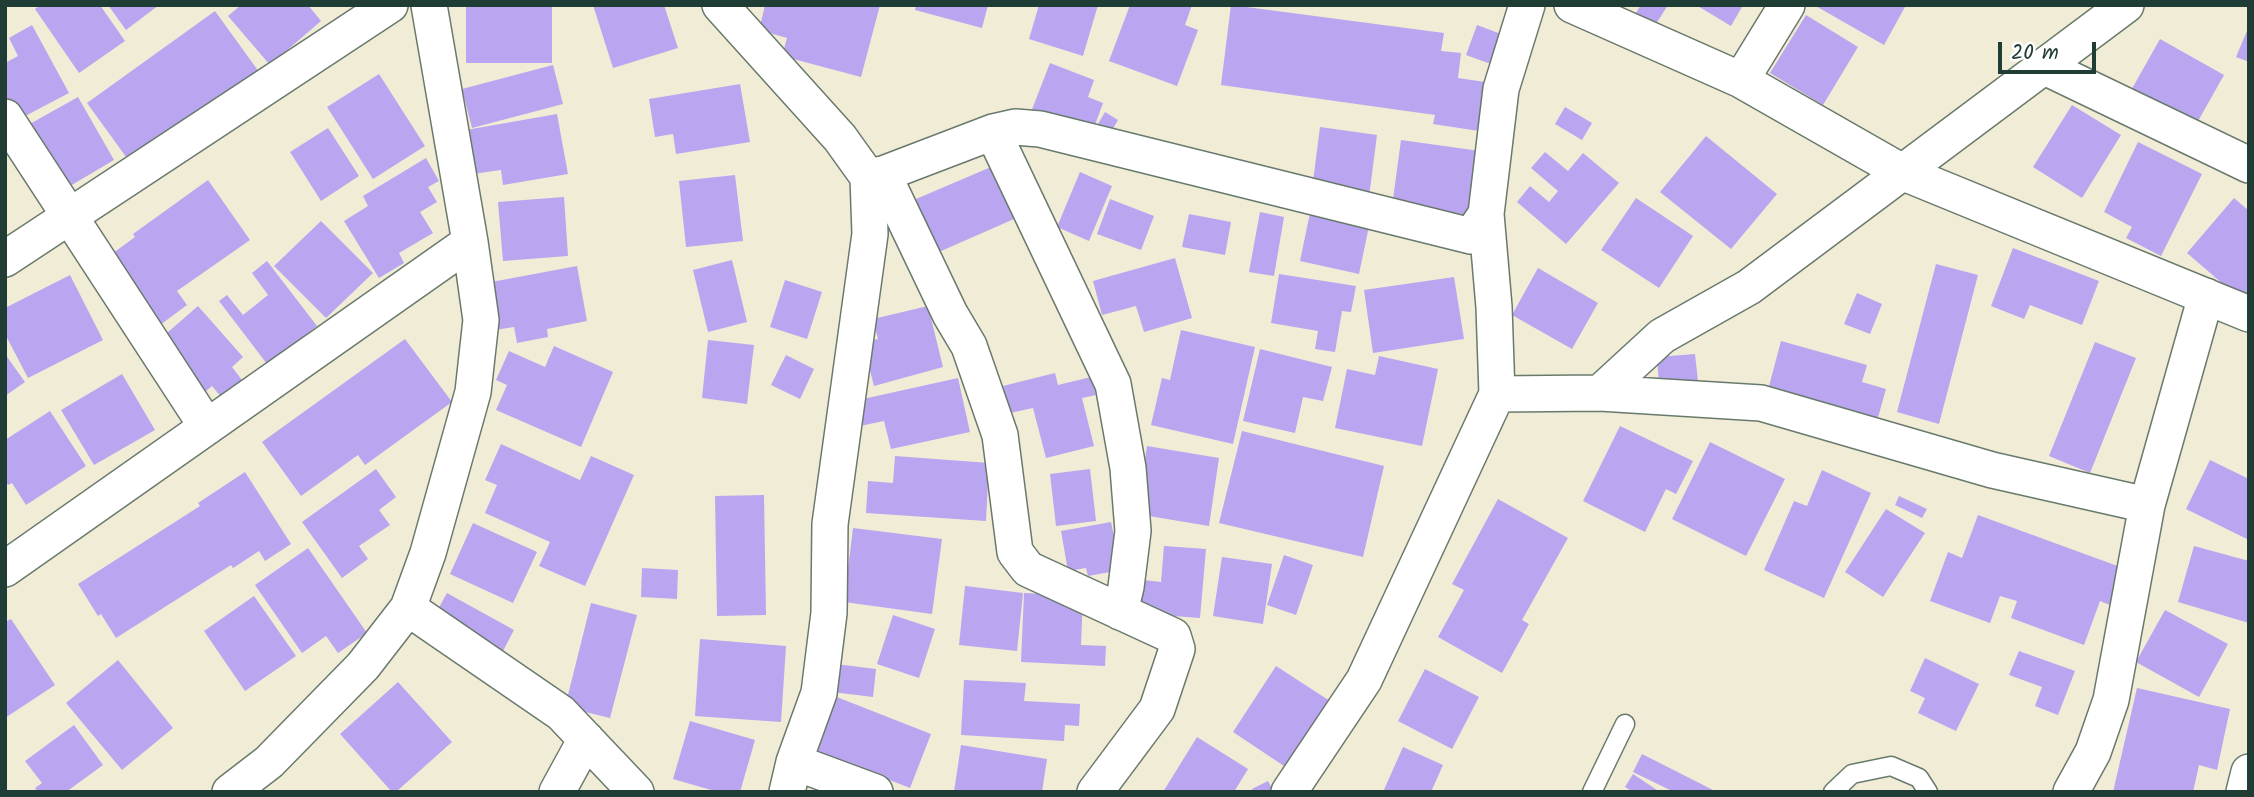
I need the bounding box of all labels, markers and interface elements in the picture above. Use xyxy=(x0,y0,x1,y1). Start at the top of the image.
scale bar xyxy=(2002,28,2100,72)
text: 20 m xyxy=(2011,37,2059,70)

